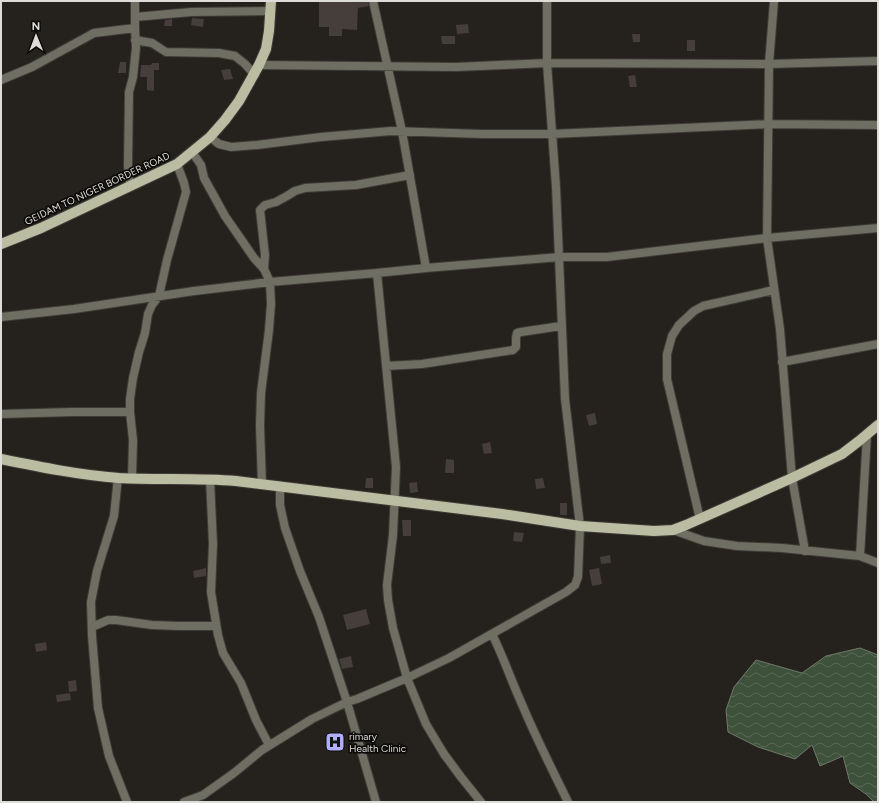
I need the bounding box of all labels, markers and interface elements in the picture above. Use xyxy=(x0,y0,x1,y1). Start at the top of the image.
north arrow xyxy=(16,16,56,56)
text: N xyxy=(31,20,40,33)
street label: GEIDAM TO NIGER BORDER ROAD xyxy=(23,149,172,228)
place label: rimary Health Clinic xyxy=(349,730,407,755)
hospital icon: rimary Health Clinic xyxy=(324,731,346,753)

